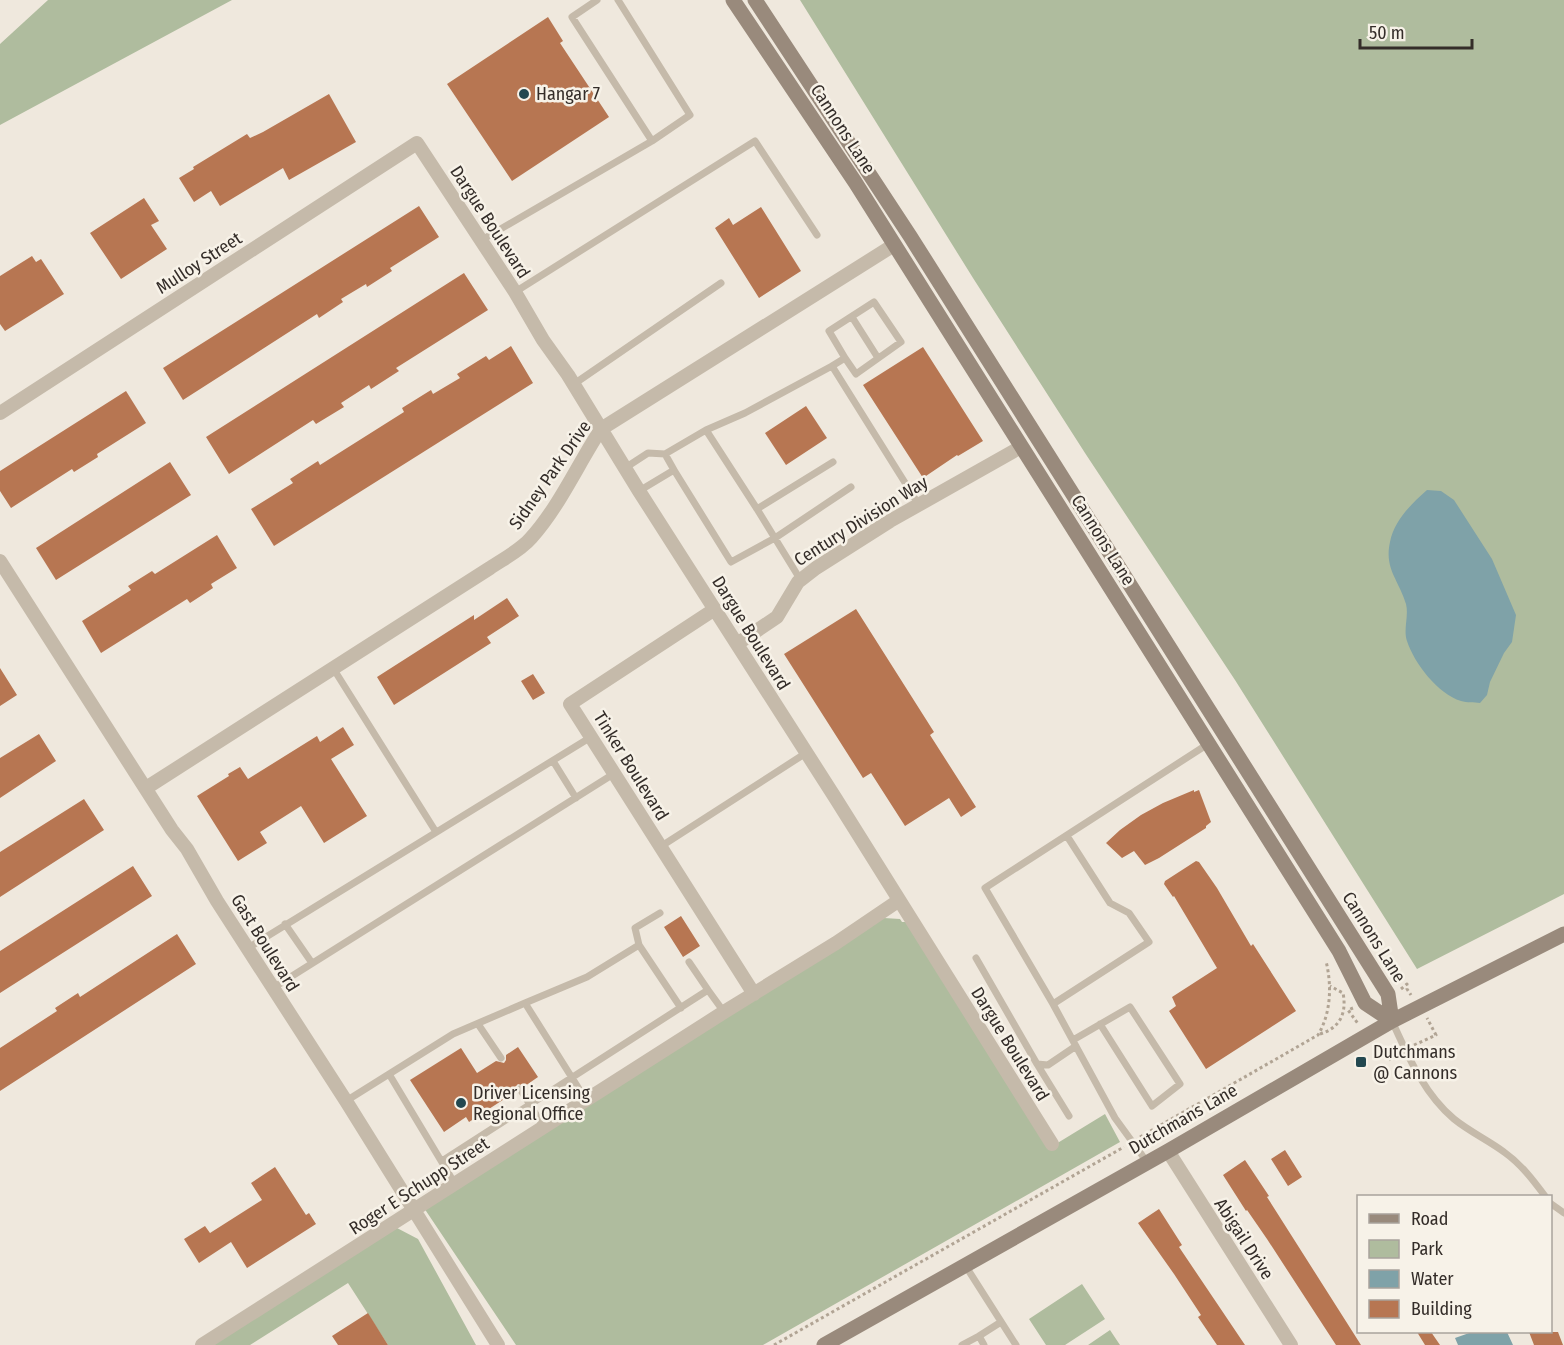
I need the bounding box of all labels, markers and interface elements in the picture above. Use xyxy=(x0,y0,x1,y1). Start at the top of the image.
scale bar xyxy=(1360,12,1472,50)
text: 50 m xyxy=(1369,22,1405,44)
street label: Cannons Lane xyxy=(806,80,880,178)
place label: Hangar 7 xyxy=(536,83,600,105)
marker: Hangar 7 xyxy=(517,87,531,101)
street label: Dargue Boulevard xyxy=(445,161,535,283)
street label: Mulloy Street xyxy=(152,227,246,299)
street label: Sidney Park Drive xyxy=(504,416,596,534)
street label: Century Division Way xyxy=(790,471,932,571)
street label: Cannons Lane xyxy=(1066,491,1140,589)
street label: Dargue Boulevard xyxy=(707,572,795,694)
street label: Tinker Boulevard xyxy=(589,708,673,824)
street label: Cannons Lane xyxy=(1337,888,1411,986)
street label: Gast Boulevard xyxy=(226,890,304,996)
street label: Dargue Boulevard xyxy=(966,983,1054,1105)
place label: Dutchmans @ Cannons xyxy=(1373,1041,1458,1084)
marker: Dutchmans @ Cannons xyxy=(1354,1055,1368,1069)
street label: Dutchmans Lane xyxy=(1125,1079,1241,1159)
place label: Driver Licensing Regional Office xyxy=(473,1082,591,1125)
marker: Driver Licensing Regional Office xyxy=(454,1096,468,1110)
street label: Roger E Schupp Street xyxy=(345,1132,493,1239)
street label: Abigail Drive xyxy=(1210,1194,1278,1284)
legend xyxy=(1357,1195,1552,1333)
text: Road xyxy=(1411,1208,1448,1230)
text: Park xyxy=(1411,1238,1444,1260)
text: Water xyxy=(1411,1268,1454,1290)
text: Building xyxy=(1411,1298,1472,1320)

